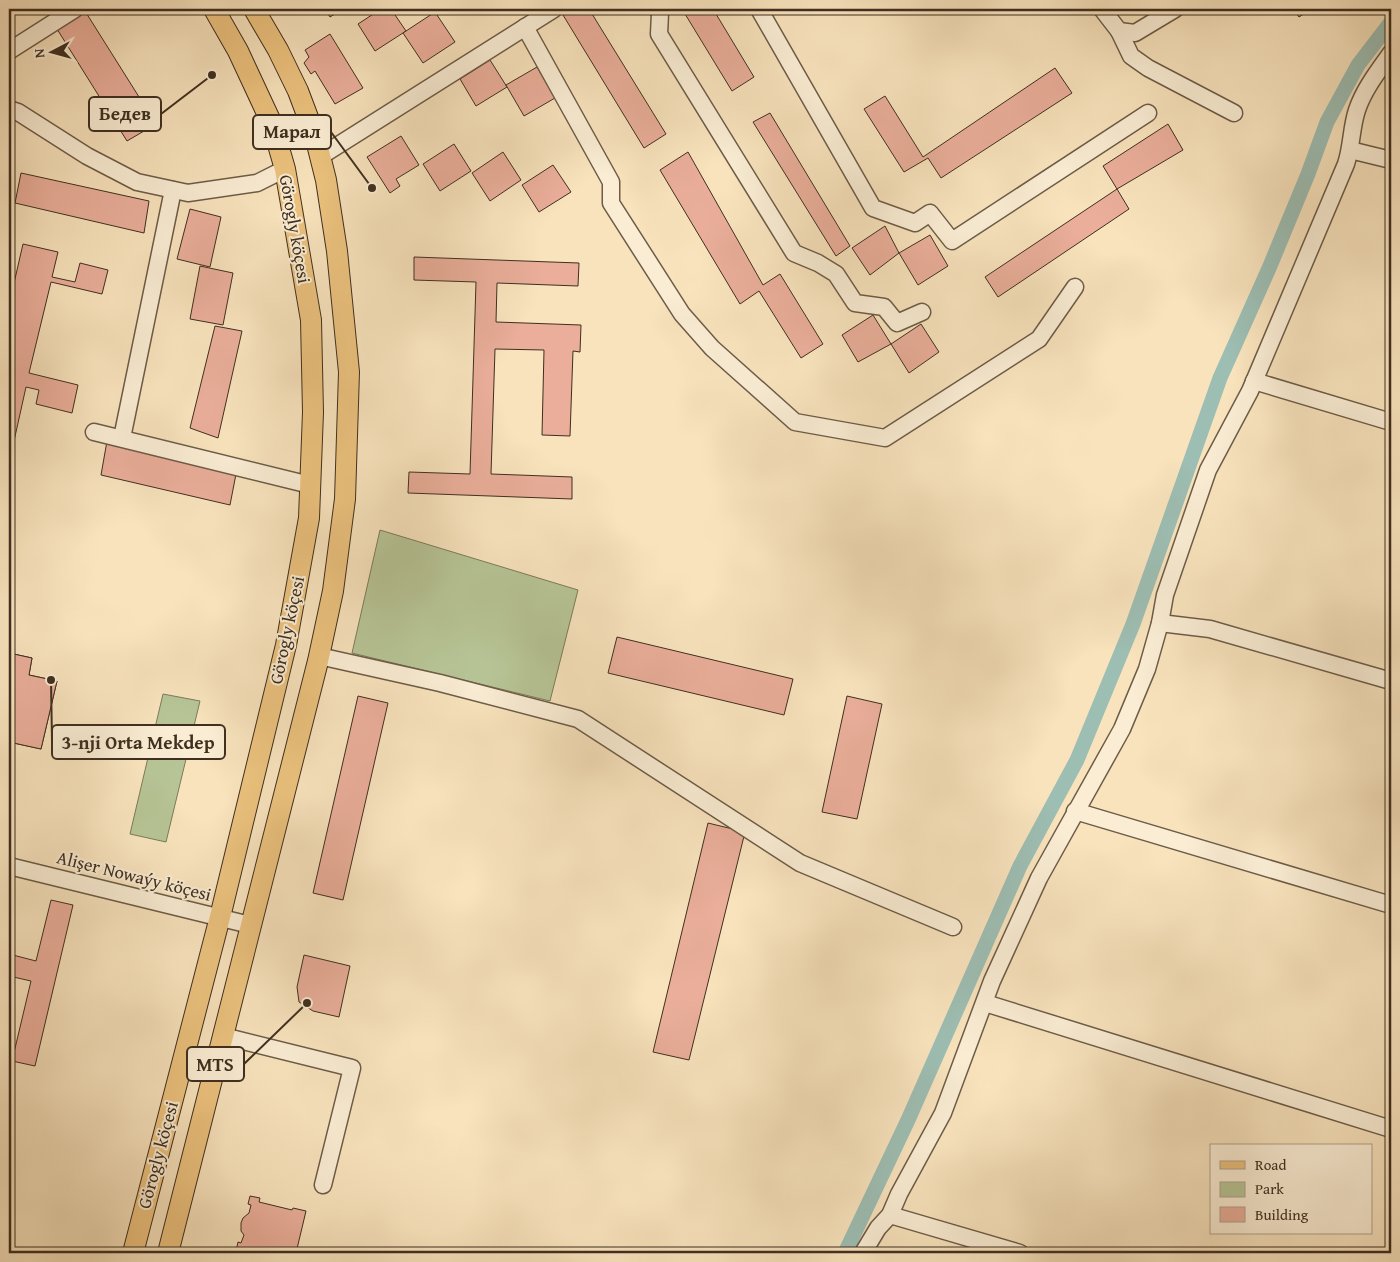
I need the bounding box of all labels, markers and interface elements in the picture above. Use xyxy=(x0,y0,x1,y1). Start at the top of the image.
north arrow xyxy=(28,28,78,78)
text: N xyxy=(29,47,50,59)
callout: Бедев xyxy=(89,97,161,131)
text: Бедев xyxy=(99,99,151,127)
callout: Марал xyxy=(253,115,331,149)
text: Марал xyxy=(263,117,321,145)
street label: Görogly köçesi xyxy=(273,172,318,285)
street label: Görogly köçesi xyxy=(262,573,311,687)
callout: 3-nji Orta Mekdep xyxy=(52,725,225,759)
text: 3-nji Orta Mekdep xyxy=(62,728,215,756)
street label: Alişer Nowaýy köçesi xyxy=(54,843,214,908)
callout: MTS xyxy=(187,1047,244,1081)
text: MTS xyxy=(196,1050,234,1078)
street label: Görogly köçesi xyxy=(130,1098,185,1211)
legend xyxy=(1210,1144,1372,1234)
text: Road xyxy=(1255,1154,1286,1175)
text: Park xyxy=(1255,1178,1284,1199)
text: Building xyxy=(1255,1204,1309,1225)

